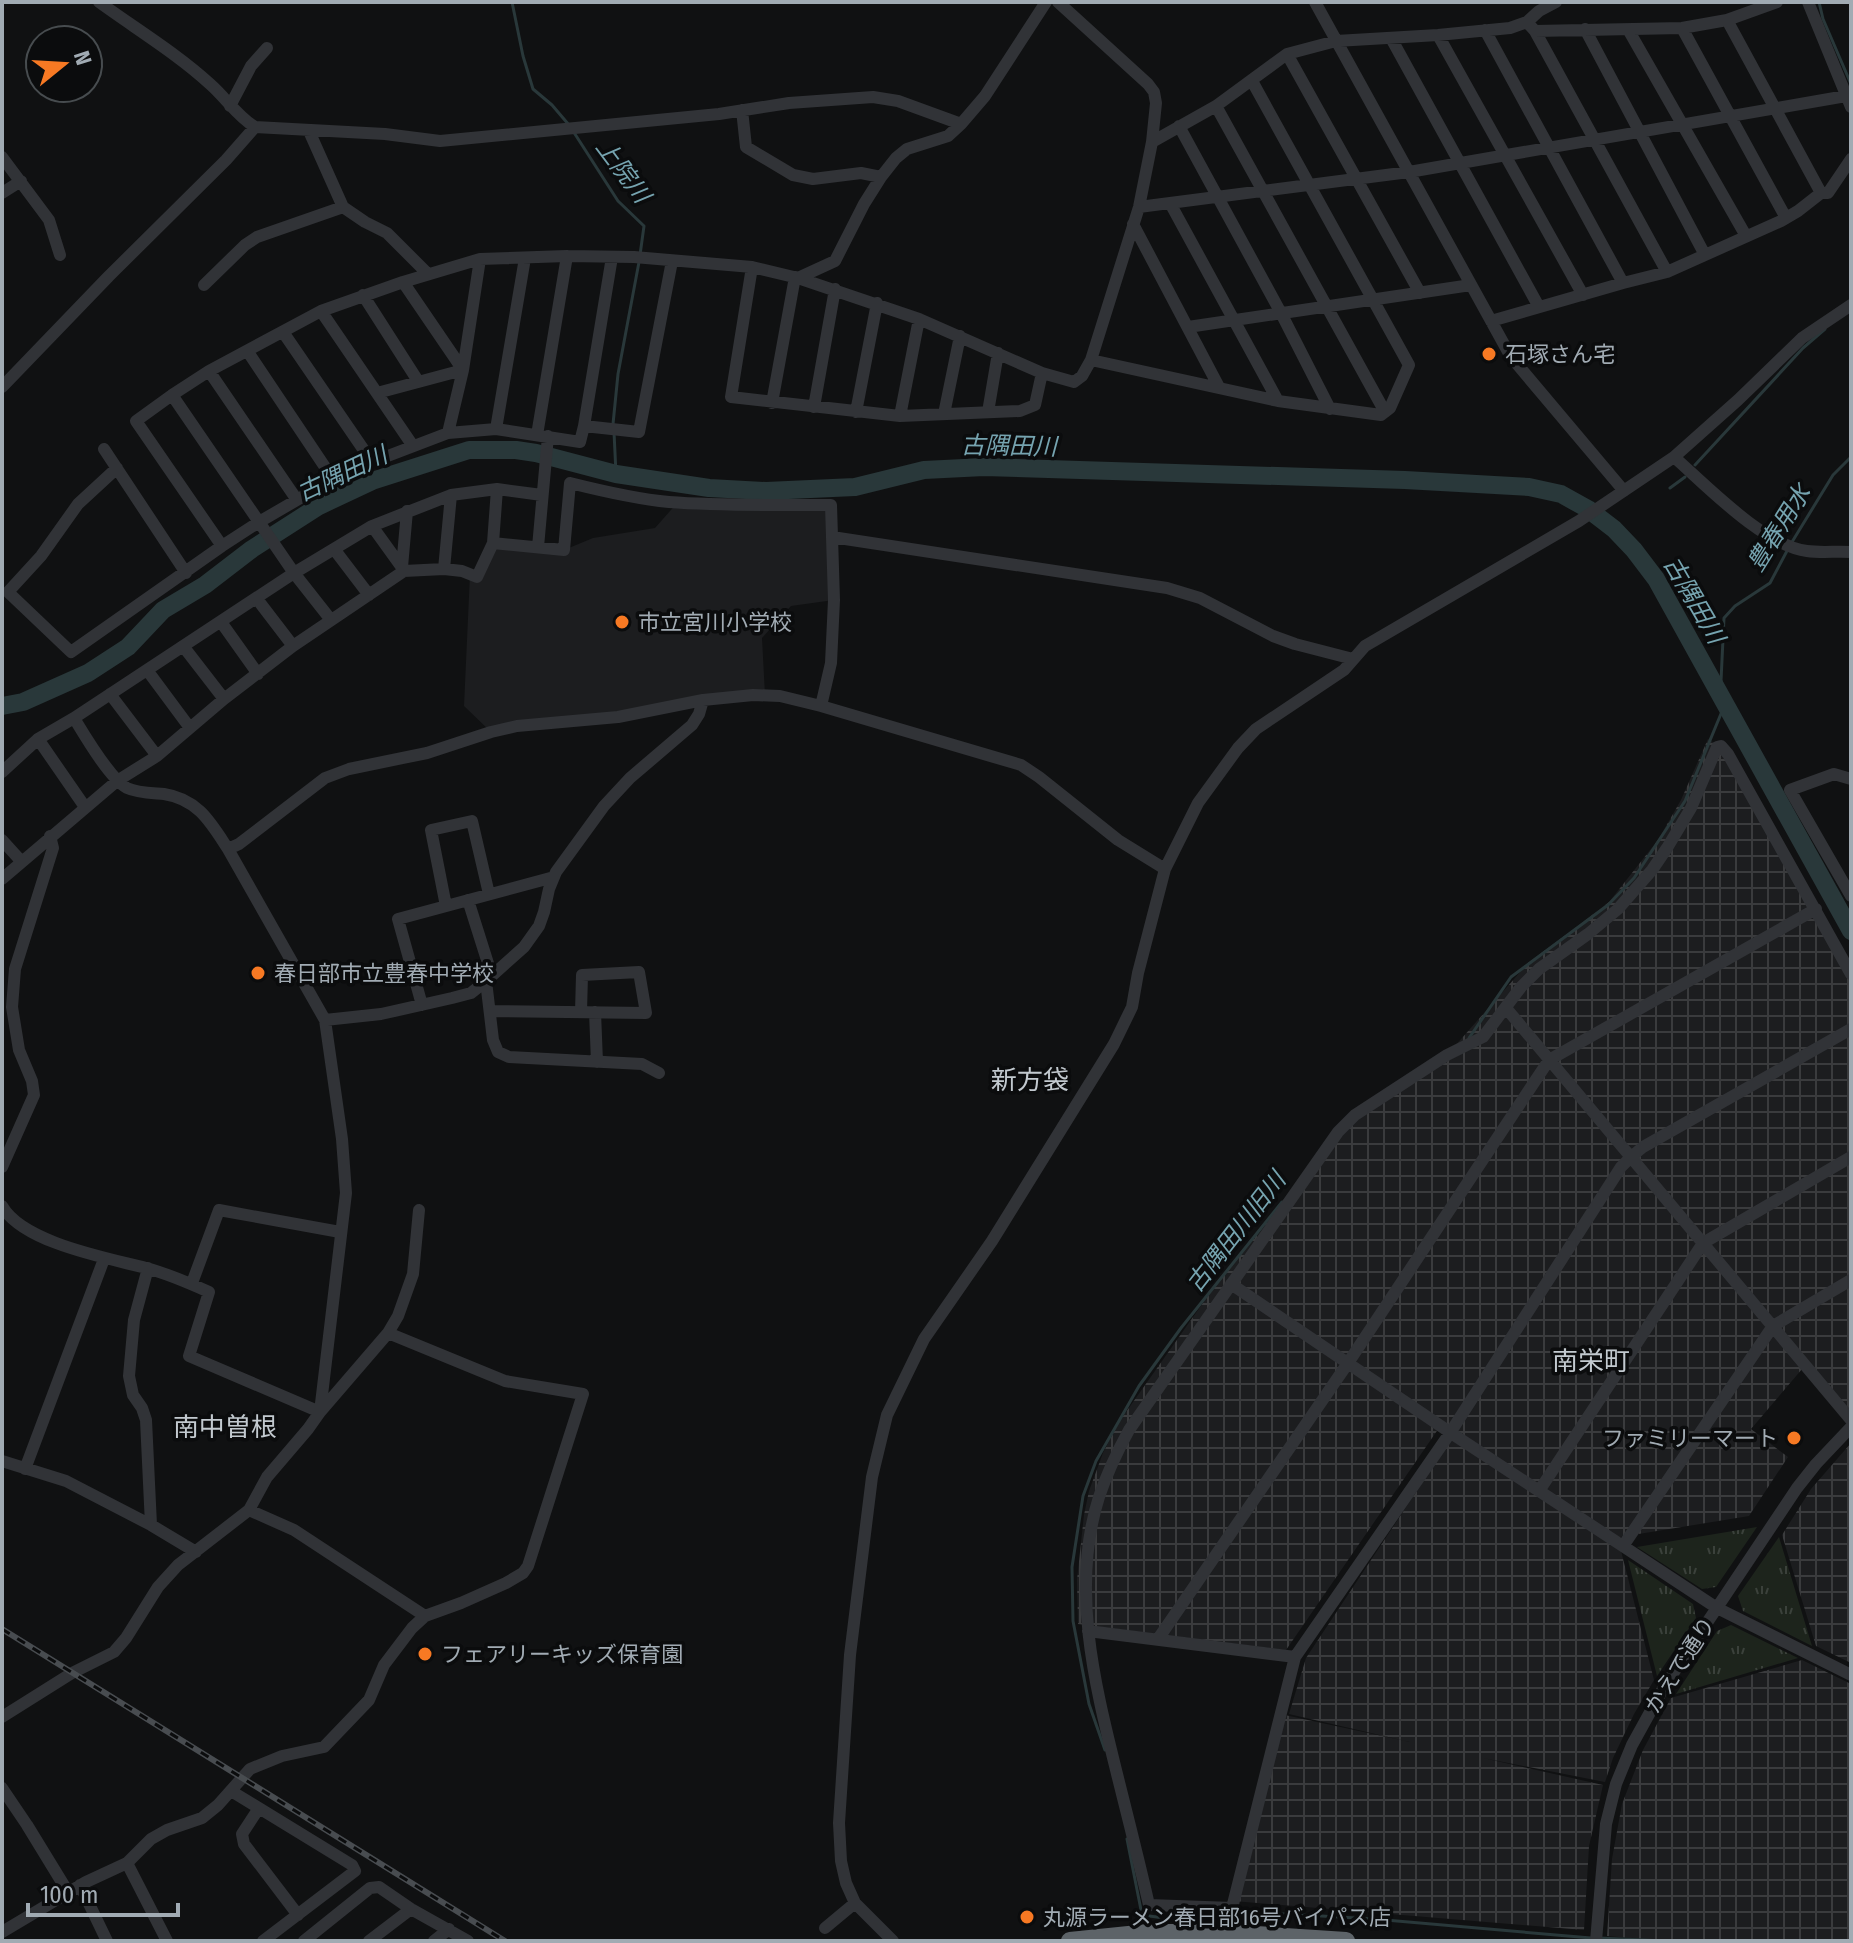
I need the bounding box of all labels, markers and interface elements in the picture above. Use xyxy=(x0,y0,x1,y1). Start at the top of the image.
north arrow xyxy=(24,24,104,104)
text: N xyxy=(68,48,97,68)
water label: 上院川 xyxy=(590,134,658,211)
place label: 石塚さん宅 xyxy=(1505,341,1615,368)
marker: 石塚さん宅 xyxy=(1480,345,1498,363)
water label: 古隅田川 xyxy=(961,431,1060,461)
water label: 古隅田川 xyxy=(293,440,394,507)
water label: 豊春用水 xyxy=(1742,477,1818,576)
water label: 古隅田川 xyxy=(1658,551,1732,651)
place label: 市立宮川小学校 xyxy=(638,609,792,636)
marker: 市立宮川小学校 xyxy=(613,613,631,631)
place label: 春日部市立豊春中学校 xyxy=(274,960,494,987)
marker: 春日部市立豊春中学校 xyxy=(249,964,267,982)
district label: 新方袋 xyxy=(991,1065,1069,1096)
water label: 古隅田川旧川 xyxy=(1181,1164,1293,1297)
district label: 南栄町 xyxy=(1552,1346,1630,1377)
district label: 南中曽根 xyxy=(173,1412,277,1443)
place label: ファミリーマート xyxy=(1602,1425,1778,1452)
marker: ファミリーマート xyxy=(1785,1429,1803,1447)
street label: かえで通り xyxy=(1639,1612,1721,1718)
place label: フェアリーキッズ保育園 xyxy=(441,1641,683,1668)
marker: フェアリーキッズ保育園 xyxy=(416,1645,434,1663)
scale bar xyxy=(28,1867,178,1917)
text: 100 m xyxy=(40,1881,98,1909)
place label: 丸源ラーメン春日部16号バイパス店 xyxy=(1043,1904,1391,1931)
marker: 丸源ラーメン春日部16号バイパス店 xyxy=(1018,1908,1036,1926)

